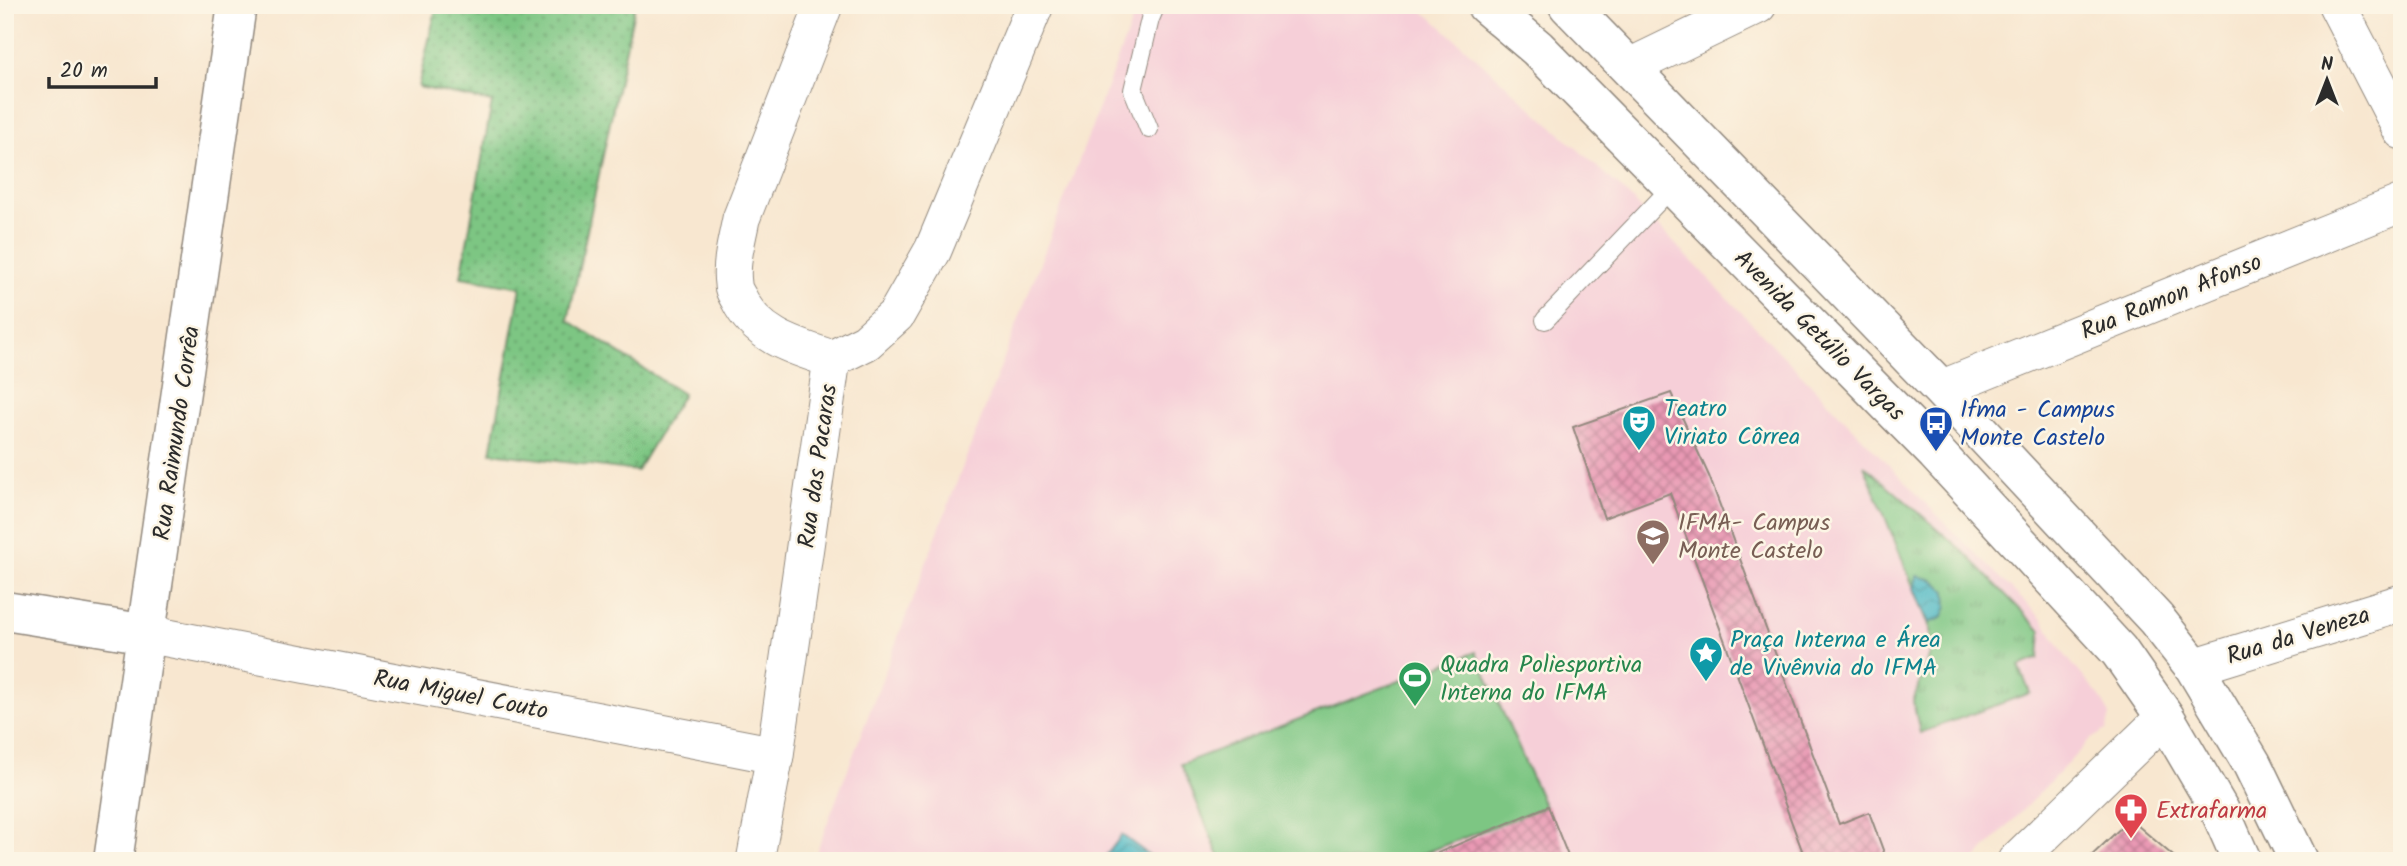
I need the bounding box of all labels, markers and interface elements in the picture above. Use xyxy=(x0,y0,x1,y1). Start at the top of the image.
scale bar xyxy=(49,46,156,90)
north arrow xyxy=(2292,46,2362,116)
text: N xyxy=(2321,50,2333,80)
text: 20 m xyxy=(60,55,108,88)
street label: Avenida Getúlio Vargas xyxy=(1724,241,1914,431)
street label: Rua Ramon Afonso xyxy=(2075,243,2268,352)
street label: Rua Raimundo Corrêa xyxy=(143,323,212,543)
street label: Rua das Pacaras xyxy=(788,382,849,551)
place label: Teatro Viriato Côrrea xyxy=(1664,390,1800,457)
place label: Ifma - Campus Monte Castelo xyxy=(1960,391,2115,458)
theatre icon: Teatro Viriato Côrrea xyxy=(1620,403,1658,452)
bus stop icon: Ifma - Campus Monte Castelo xyxy=(1917,404,1955,453)
place label: IFMA- Campus Monte Castelo xyxy=(1678,504,1830,571)
school or university icon: IFMA- Campus Monte Castelo xyxy=(1634,517,1672,566)
street label: Rua da Veneza xyxy=(2222,596,2375,677)
place label: Praça Interna e Área de Vivênvia do IFMA xyxy=(1730,621,1941,688)
place icon: Praça Interna e Área de Vivênvia do IFMA xyxy=(1687,634,1725,683)
place label: Quadra Poliesportiva Interna do IFMA xyxy=(1440,646,1642,713)
street label: Rua Miguel Couto xyxy=(370,659,552,732)
sports icon: Quadra Poliesportiva Interna do IFMA xyxy=(1396,659,1434,708)
pharmacy icon: Extrafarma xyxy=(2112,791,2150,840)
place label: Extrafarma xyxy=(2156,792,2267,831)

